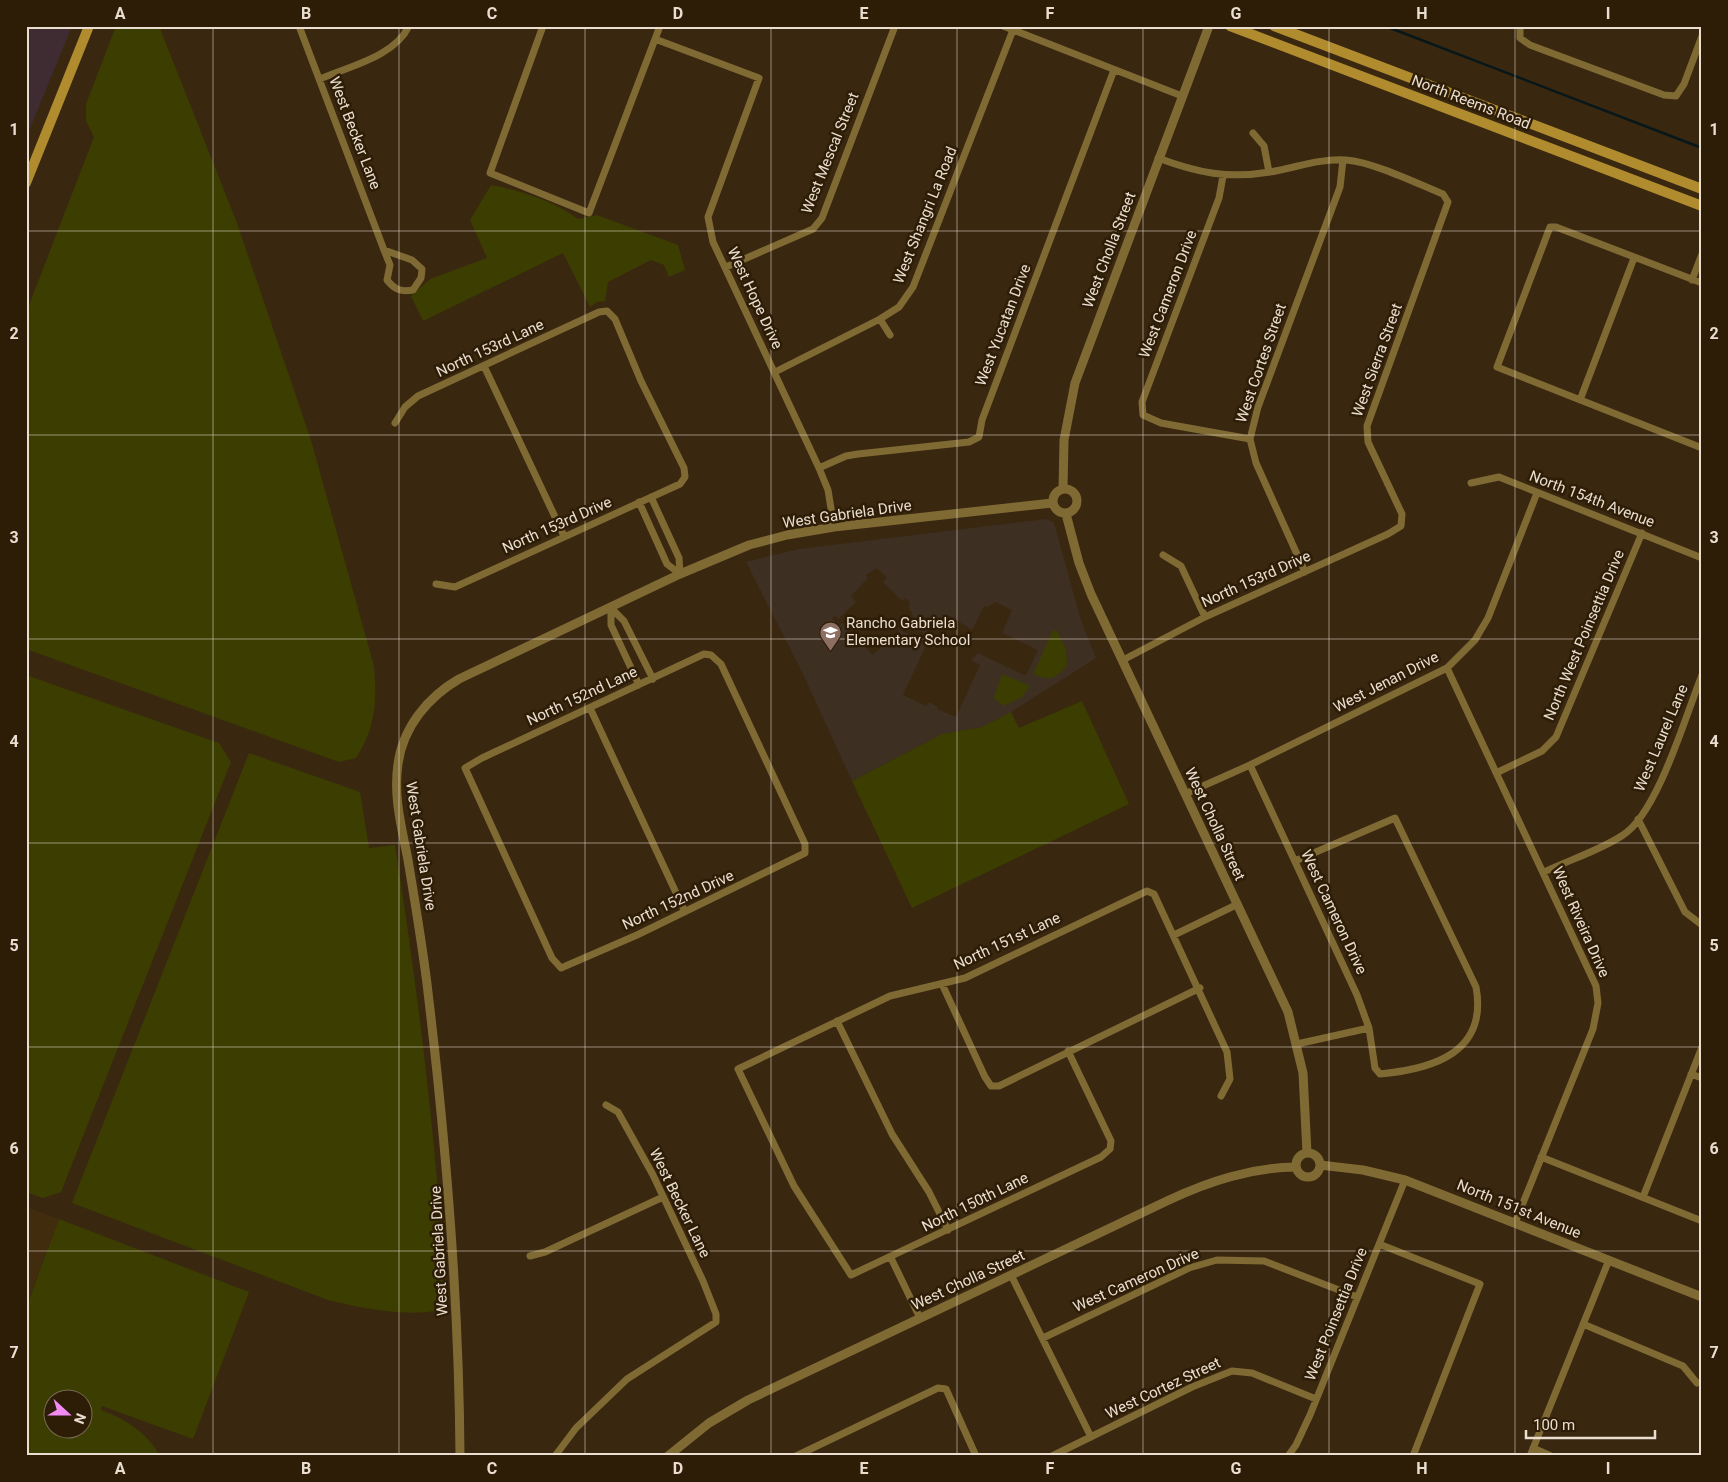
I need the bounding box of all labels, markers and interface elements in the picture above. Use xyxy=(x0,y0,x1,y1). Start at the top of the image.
text: A xyxy=(115,4,126,23)
text: B xyxy=(301,4,311,23)
text: C xyxy=(487,4,497,23)
text: D xyxy=(673,4,683,23)
text: E xyxy=(860,4,869,23)
text: F xyxy=(1046,4,1055,23)
text: G xyxy=(1231,4,1242,23)
text: H xyxy=(1416,4,1428,23)
text: I xyxy=(1606,4,1610,23)
street label: North Reems Road xyxy=(1409,71,1533,133)
street label: West Becker Lane xyxy=(325,74,385,192)
street label: West Mescal Street xyxy=(797,90,863,216)
text: 1 xyxy=(9,120,19,139)
text: 1 xyxy=(1709,120,1719,139)
street label: West Shangri La Road xyxy=(889,144,961,286)
street label: West Cholla Street xyxy=(1079,189,1139,311)
street label: West Cameron Drive xyxy=(1135,227,1201,361)
street label: West Hope Drive xyxy=(724,244,787,352)
street label: West Yucatan Drive xyxy=(971,261,1035,389)
street label: West Cortes Street xyxy=(1232,301,1290,425)
street label: West Sierra Street xyxy=(1348,301,1406,419)
street label: North 153rd Lane xyxy=(433,315,547,381)
text: 2 xyxy=(9,324,19,343)
text: 2 xyxy=(1709,324,1719,343)
street label: North 154th Avenue xyxy=(1527,467,1657,531)
street label: North 153rd Drive xyxy=(500,493,614,557)
street label: West Gabriela Drive xyxy=(781,496,913,532)
text: 3 xyxy=(9,528,19,547)
text: 3 xyxy=(1709,528,1719,547)
street label: North 153rd Drive xyxy=(1199,547,1313,611)
street label: North West Poinsettia Drive xyxy=(1540,547,1628,723)
place label: Rancho Gabriela Elementary School xyxy=(846,614,970,649)
school or university icon: Rancho Gabriela Elementary School xyxy=(818,620,842,651)
street label: West Jenan Drive xyxy=(1330,648,1442,716)
street label: North 152nd Lane xyxy=(524,663,640,729)
street label: West Laurel Lane xyxy=(1630,682,1692,794)
text: 4 xyxy=(9,732,19,751)
text: 4 xyxy=(1709,732,1719,751)
street label: West Cholla Street xyxy=(1181,765,1249,884)
street label: West Gabriela Drive xyxy=(402,780,440,912)
street label: West Cameron Drive xyxy=(1297,847,1371,977)
street label: West Riveira Drive xyxy=(1548,864,1614,980)
street label: North 152nd Drive xyxy=(619,866,737,934)
street label: North 151st Lane xyxy=(951,908,1063,974)
text: 5 xyxy=(9,936,19,955)
text: 5 xyxy=(1709,936,1719,955)
text: 6 xyxy=(9,1139,19,1158)
text: 6 xyxy=(1709,1139,1719,1158)
street label: West Becker Lane xyxy=(646,1145,714,1261)
street label: North 150th Lane xyxy=(919,1168,1031,1236)
street label: North 151st Avenue xyxy=(1454,1176,1584,1242)
street label: West Gabriela Drive xyxy=(427,1186,451,1316)
street label: West Cameron Drive xyxy=(1070,1244,1202,1316)
street label: West Poinsettia Drive xyxy=(1301,1245,1371,1383)
street label: West Cholla Street xyxy=(909,1246,1028,1314)
text: 7 xyxy=(9,1343,19,1362)
text: 7 xyxy=(1709,1343,1719,1362)
street label: West Cortez Street xyxy=(1103,1353,1223,1423)
north arrow xyxy=(42,1390,92,1440)
scale bar xyxy=(1526,1407,1654,1439)
text: N xyxy=(71,1411,89,1426)
text: 100 m xyxy=(1533,1416,1575,1434)
text: A xyxy=(115,1459,126,1478)
text: B xyxy=(301,1459,311,1478)
text: C xyxy=(487,1459,497,1478)
text: D xyxy=(673,1459,683,1478)
text: E xyxy=(860,1459,869,1478)
text: F xyxy=(1046,1459,1055,1478)
text: G xyxy=(1231,1459,1242,1478)
text: H xyxy=(1416,1459,1428,1478)
text: I xyxy=(1606,1459,1610,1478)

